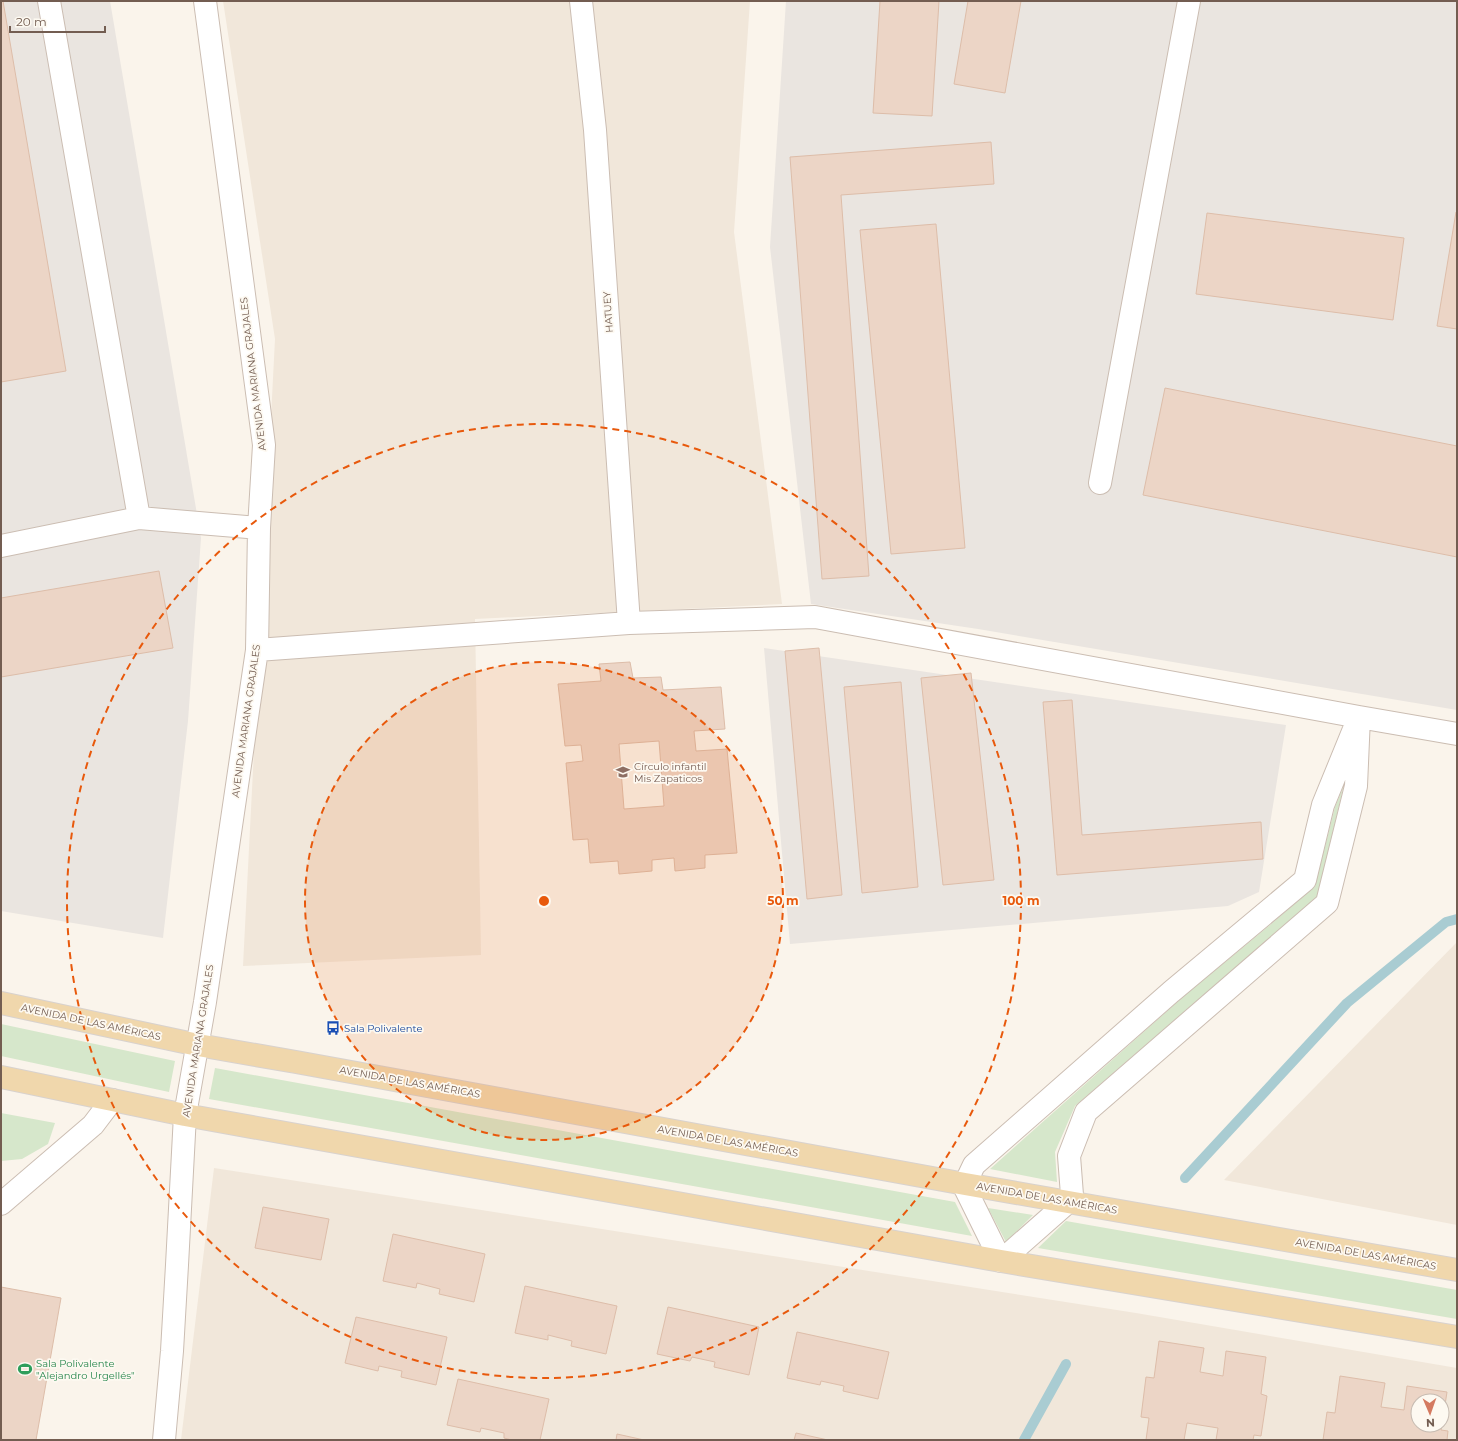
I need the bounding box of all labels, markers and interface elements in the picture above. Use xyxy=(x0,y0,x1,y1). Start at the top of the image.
scale bar xyxy=(10,8,105,34)
text: 20 m xyxy=(16,14,47,29)
street label: HATUEY xyxy=(600,290,616,333)
street label: AVENIDA MARIANA GRAJALES xyxy=(237,297,269,451)
street label: AVENIDA MARIANA GRAJALES xyxy=(229,644,263,798)
place label: Círculo infantil Mis Zapaticos xyxy=(634,760,706,785)
school or university icon: Círculo infantil Mis Zapaticos xyxy=(615,764,631,780)
text: 50 m xyxy=(767,893,799,908)
text: 100 m xyxy=(1003,893,1039,908)
centre of rings xyxy=(537,894,551,908)
street label: AVENIDA MARIANA GRAJALES xyxy=(179,964,217,1118)
street label: AVENIDA DE LAS AMÉRICAS xyxy=(20,1001,162,1043)
bus stop icon: Sala Polivalente xyxy=(325,1020,341,1036)
place label: Sala Polivalente xyxy=(344,1022,423,1035)
street label: AVENIDA DE LAS AMÉRICAS xyxy=(339,1063,481,1101)
street label: AVENIDA DE LAS AMÉRICAS xyxy=(657,1122,799,1160)
street label: AVENIDA DE LAS AMÉRICAS xyxy=(976,1179,1118,1217)
street label: AVENIDA DE LAS AMÉRICAS xyxy=(1295,1235,1437,1273)
place label: Sala Polivalente "Alejandro Urgellés" xyxy=(36,1357,135,1382)
sports icon: Sala Polivalente "Alejandro Urgellés" xyxy=(17,1361,33,1377)
north arrow xyxy=(1410,1393,1450,1433)
text: N xyxy=(1426,1416,1435,1430)

